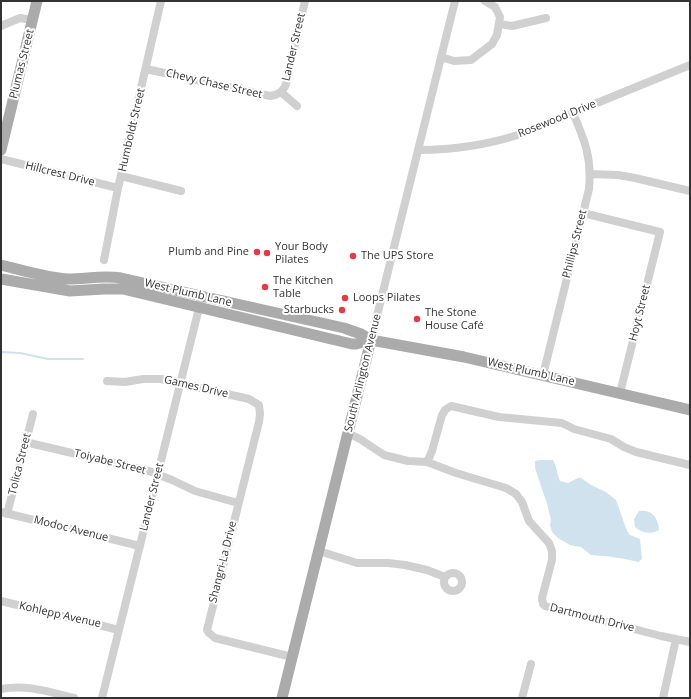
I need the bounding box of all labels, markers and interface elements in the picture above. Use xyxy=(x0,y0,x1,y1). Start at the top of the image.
street label: Lander Street xyxy=(280,12,308,82)
street label: Plumas Street xyxy=(7,28,37,100)
street label: Chevy Chase Street xyxy=(165,66,263,102)
street label: Humboldt Street xyxy=(116,87,148,173)
street label: Rosewood Drive xyxy=(516,97,598,141)
street label: Hillcrest Drive xyxy=(24,159,96,189)
street label: Phillips Street xyxy=(560,208,590,280)
place label: Your Body Pilates xyxy=(275,240,328,266)
place label: Plumb and Pine xyxy=(168,245,249,259)
marker: Plumb and Pine xyxy=(252,247,262,257)
marker: Your Body Pilates xyxy=(262,248,272,258)
place label: The UPS Store xyxy=(361,249,434,263)
marker: The UPS Store xyxy=(348,251,358,261)
place label: The Kitchen Table xyxy=(273,274,333,300)
street label: West Plumb Lane xyxy=(143,277,233,309)
marker: The Kitchen Table xyxy=(260,282,270,292)
street label: Hoyt Street xyxy=(627,283,653,343)
place label: Loops Pilates xyxy=(353,291,420,305)
marker: Loops Pilates xyxy=(340,293,350,303)
place label: Starbucks xyxy=(284,303,334,317)
marker: Starbucks xyxy=(337,305,347,315)
place label: The Stone House Café xyxy=(425,306,484,332)
street label: South Arlington Avenue xyxy=(342,313,384,433)
marker: The Stone House Café xyxy=(412,314,422,324)
street label: West Plumb Lane xyxy=(486,356,576,388)
street label: Games Drive xyxy=(163,373,229,401)
street label: Tolica Street xyxy=(6,432,34,496)
street label: Toiyabe Street xyxy=(73,447,147,477)
street label: Lander Street xyxy=(137,462,167,532)
street label: Modoc Avenue xyxy=(32,513,110,545)
street label: Shangri-La Drive xyxy=(206,520,240,604)
street label: Kohlepp Avenue xyxy=(18,599,102,631)
street label: Dartmouth Drive xyxy=(548,601,636,635)

